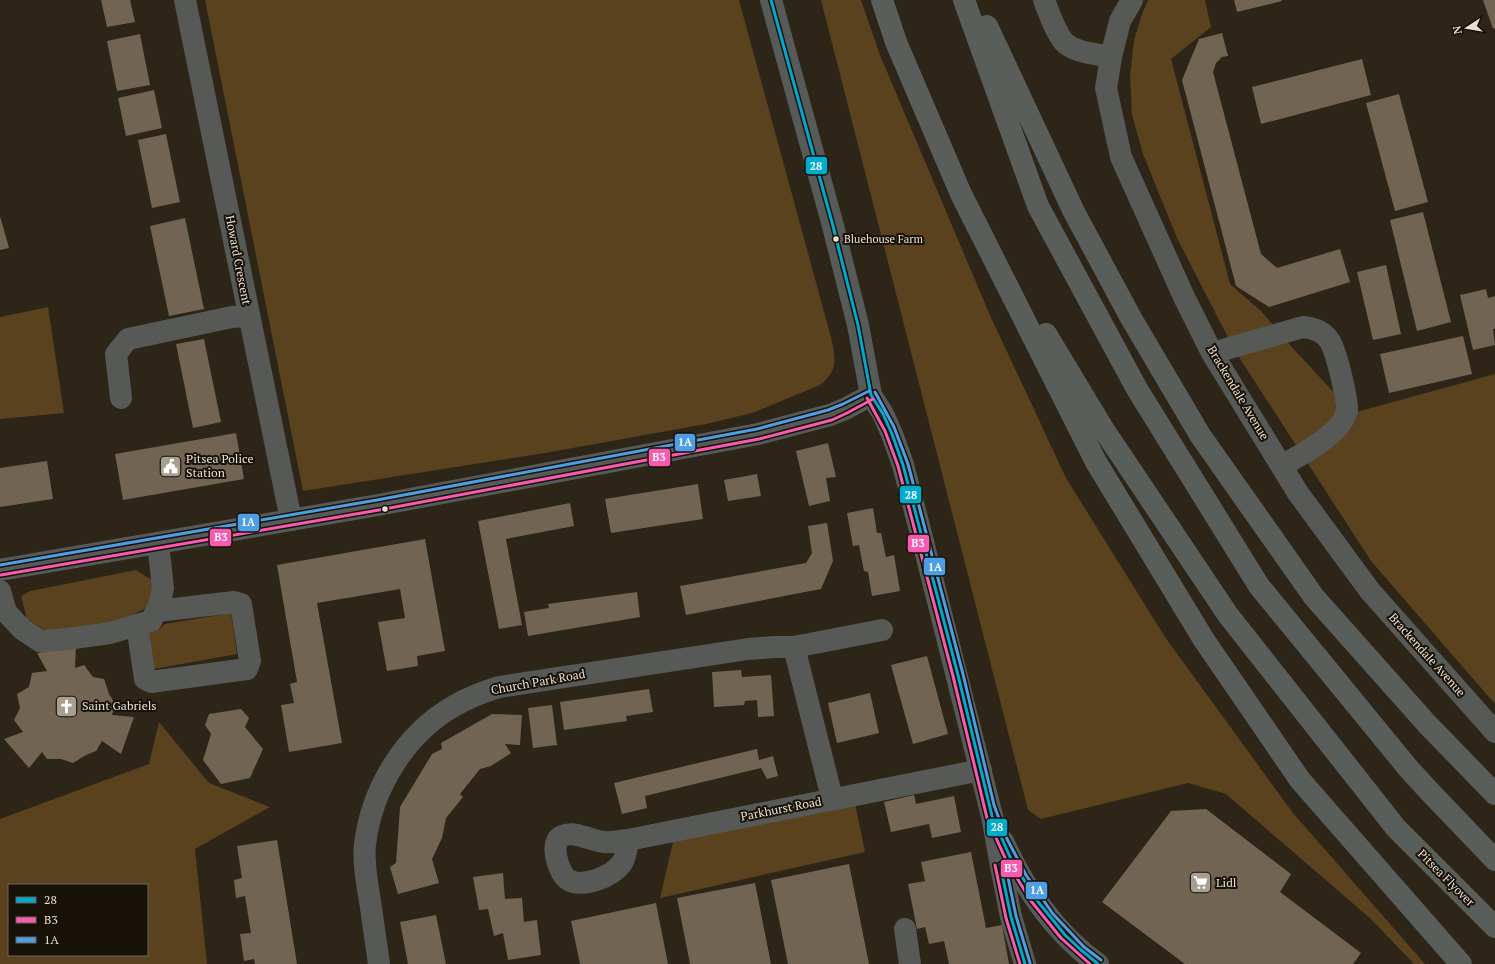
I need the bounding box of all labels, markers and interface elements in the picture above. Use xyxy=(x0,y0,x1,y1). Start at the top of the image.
north arrow xyxy=(1447,8,1487,48)
text: N xyxy=(1449,24,1465,36)
line badge: 28 xyxy=(805,156,828,175)
text: 28 xyxy=(810,159,822,173)
street label: Howard Crescent xyxy=(222,214,255,306)
place label: Bluehouse Farm xyxy=(844,232,924,246)
marker: Bluehouse Farm xyxy=(831,234,841,244)
street label: Brackendale Avenue xyxy=(1204,343,1272,443)
line badge: 1A xyxy=(674,433,696,452)
text: 1A xyxy=(678,435,693,449)
line badge: B3 xyxy=(648,448,671,467)
text: B3 xyxy=(652,450,666,464)
place label: Pitsea Police Station xyxy=(186,451,254,480)
public building icon: Pitsea Police Station xyxy=(157,453,183,479)
line badge: 28 xyxy=(899,485,922,504)
text: 28 xyxy=(905,488,917,502)
unlabelled marker xyxy=(380,504,390,514)
line badge: 1A xyxy=(237,513,260,532)
text: 1A xyxy=(241,515,256,529)
line badge: B3 xyxy=(209,528,232,547)
text: B3 xyxy=(214,530,228,544)
line badge: B3 xyxy=(907,534,930,553)
text: B3 xyxy=(911,536,925,550)
line badge: 1A xyxy=(923,557,946,576)
text: 1A xyxy=(928,560,943,574)
street label: Brackendale Avenue xyxy=(1386,610,1469,700)
street label: Church Park Road xyxy=(490,666,587,697)
church icon: Saint Gabriels xyxy=(54,693,80,719)
place label: Saint Gabriels xyxy=(82,698,157,713)
street label: Parkhurst Road xyxy=(739,793,823,824)
line badge: 28 xyxy=(986,818,1008,837)
text: 28 xyxy=(991,820,1003,834)
street label: Pitsea Flyover xyxy=(1415,846,1478,910)
line badge: B3 xyxy=(1000,859,1023,878)
text: B3 xyxy=(1004,861,1018,875)
supermarket icon: Lidl xyxy=(1187,870,1213,896)
place label: Lidl xyxy=(1216,875,1237,890)
line badge: 1A xyxy=(1025,881,1048,900)
text: 1A xyxy=(1030,883,1045,897)
legend xyxy=(8,884,148,956)
text: 28 xyxy=(44,892,57,907)
text: B3 xyxy=(44,912,58,927)
text: 1A xyxy=(44,932,59,947)

